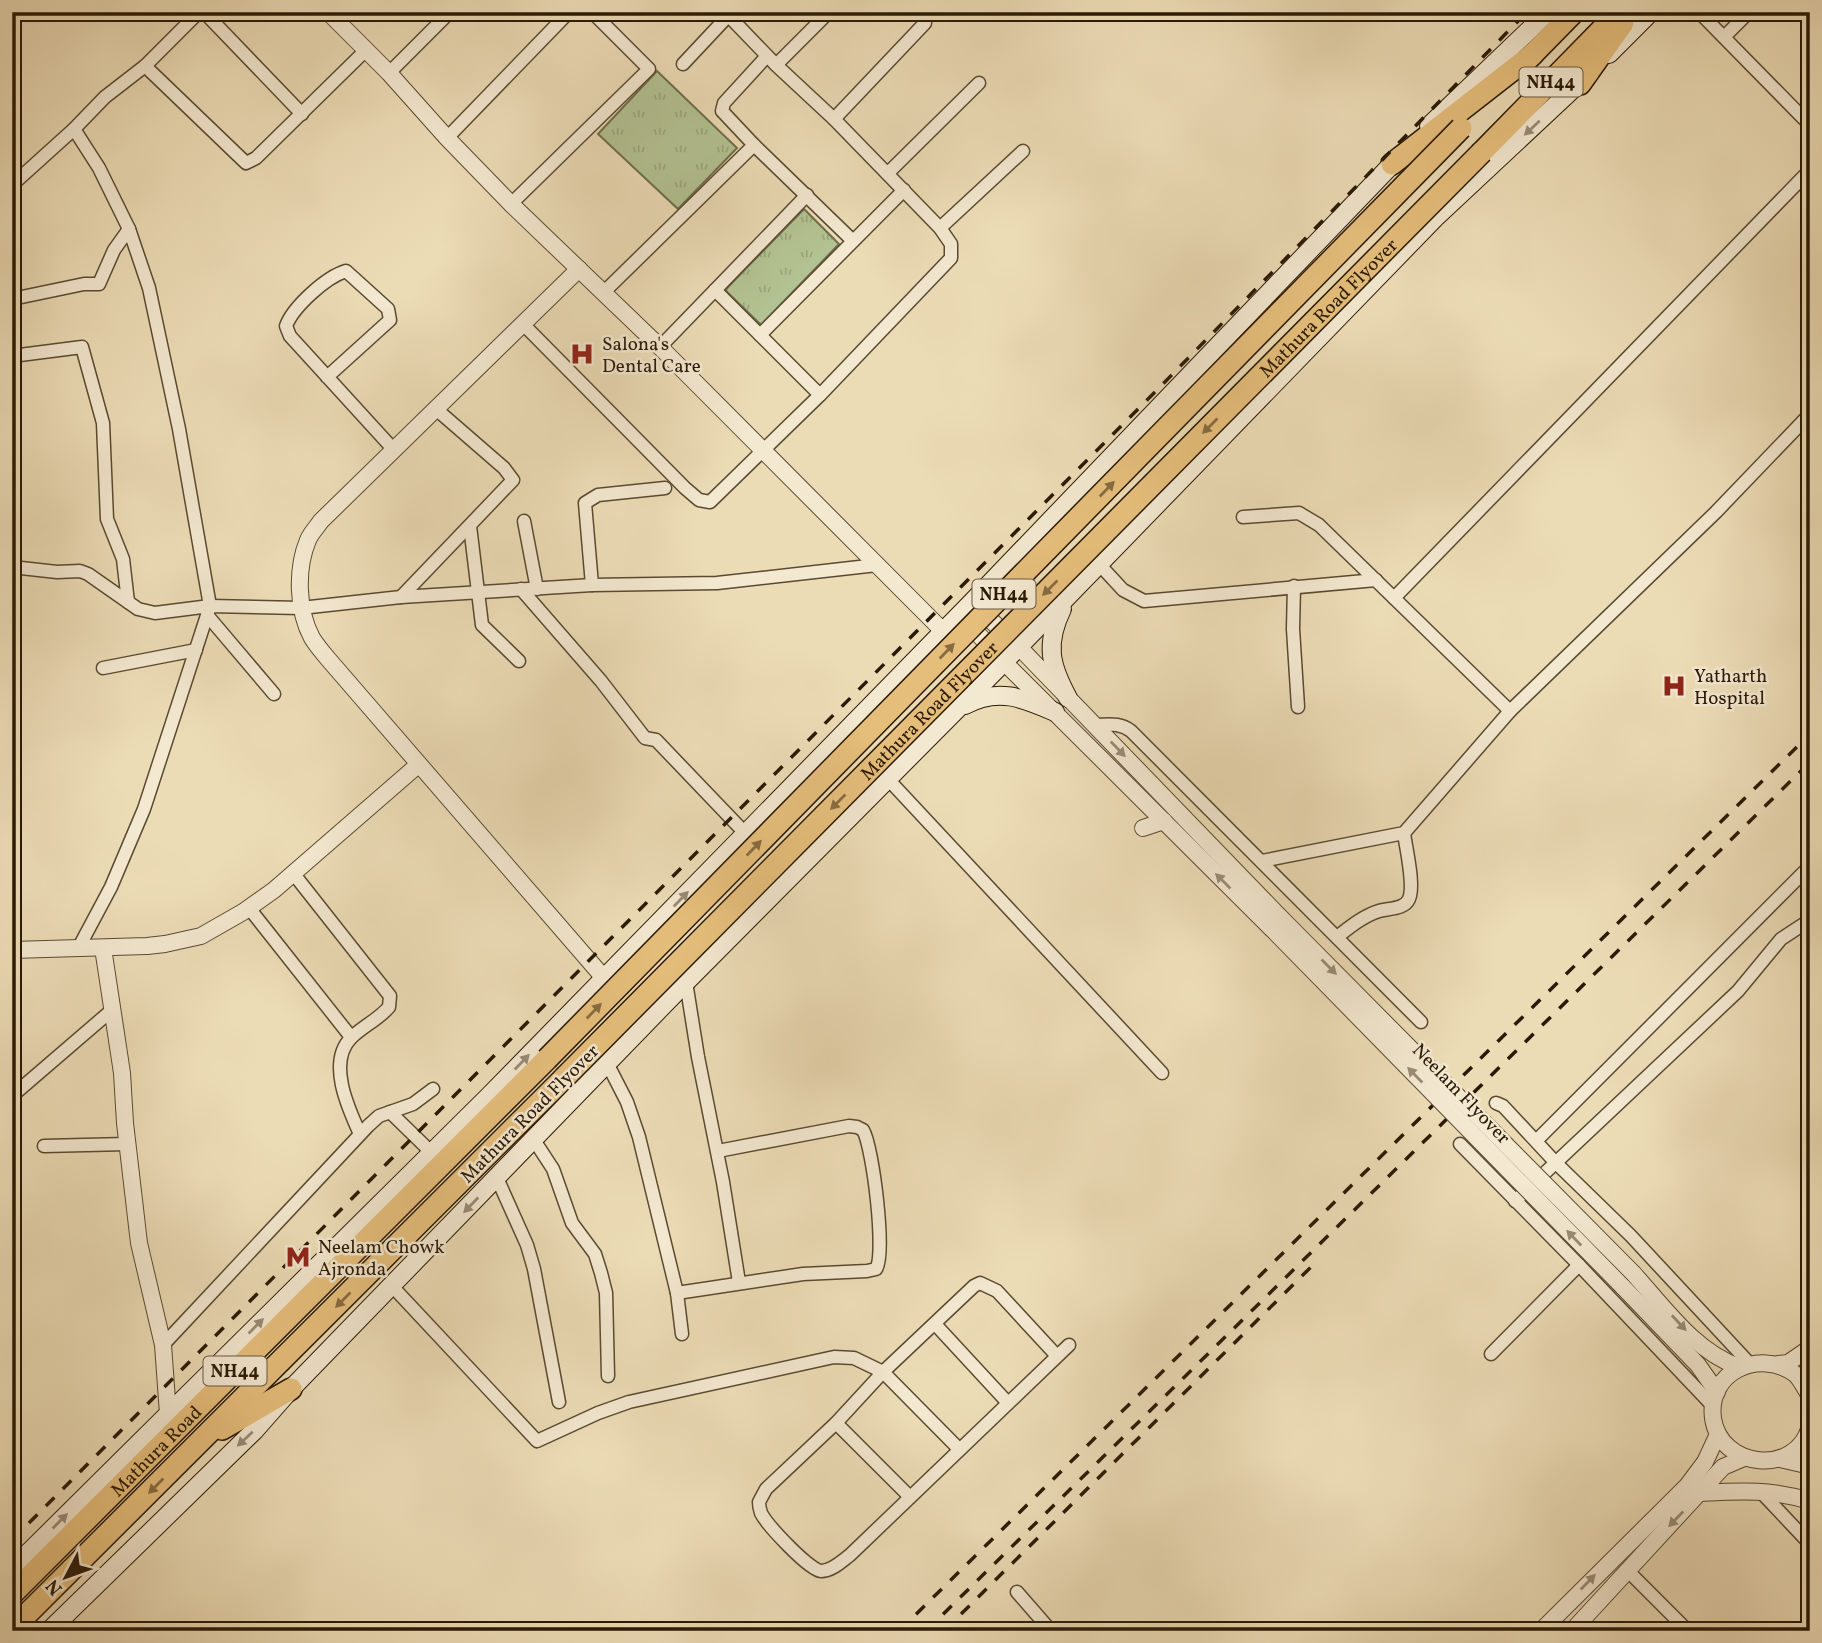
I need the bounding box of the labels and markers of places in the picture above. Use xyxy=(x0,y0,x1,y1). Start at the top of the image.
place label: Salona's Dental Care xyxy=(602,332,701,380)
hospital icon: Salona's Dental Care xyxy=(568,340,596,368)
place label: Yatharth Hospital xyxy=(1694,664,1767,712)
hospital icon: Yatharth Hospital xyxy=(1660,672,1688,700)
place label: Neelam Chowk Ajronda xyxy=(318,1235,445,1283)
metro station icon: Neelam Chowk Ajronda xyxy=(284,1243,312,1271)

